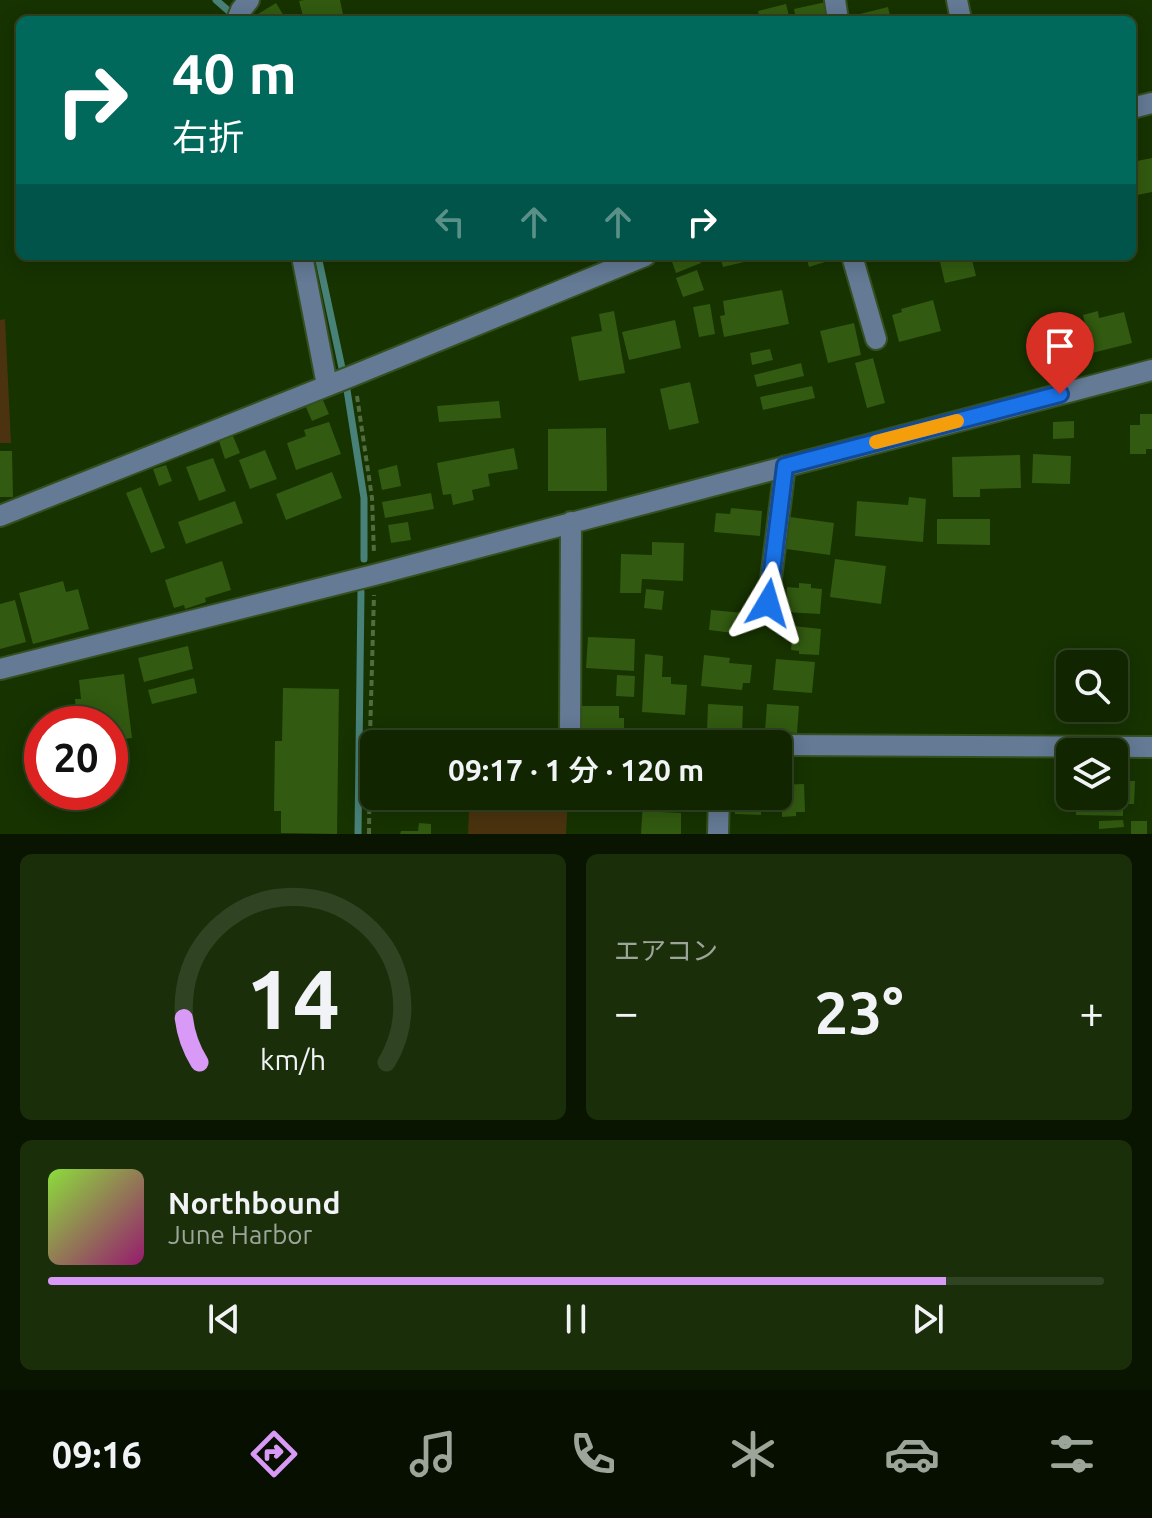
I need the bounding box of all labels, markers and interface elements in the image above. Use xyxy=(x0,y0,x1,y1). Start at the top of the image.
text: 40 m xyxy=(172,42,297,105)
icon: right xyxy=(40,48,144,152)
text: 右折 xyxy=(172,116,244,157)
icon: left xyxy=(428,200,472,244)
icon: ahead xyxy=(512,200,556,244)
icon: ahead xyxy=(596,200,640,244)
icon: right xyxy=(680,200,724,244)
pin xyxy=(1026,312,1094,394)
icon: arrive xyxy=(1038,324,1082,368)
position arrow xyxy=(726,561,810,645)
map controls xyxy=(1056,650,1128,810)
button: search xyxy=(1056,650,1128,722)
speed limit sign: 20 xyxy=(24,706,128,810)
button: layers xyxy=(1056,738,1128,810)
text: 09:17 · 1 分 · 120 m xyxy=(448,753,704,787)
text: エアコン xyxy=(614,936,718,965)
text: 14 xyxy=(246,951,340,1045)
text: 23° xyxy=(815,978,903,1045)
text: − xyxy=(614,987,639,1036)
text: + xyxy=(1079,987,1104,1036)
text: km/h xyxy=(260,1043,326,1075)
text: Northbound xyxy=(168,1186,340,1220)
text: June Harbor xyxy=(168,1220,312,1249)
icon: previous xyxy=(202,1297,246,1341)
icon: pause xyxy=(554,1297,598,1341)
icon: next xyxy=(906,1297,950,1341)
icon: directions xyxy=(246,1426,302,1482)
icon: music xyxy=(405,1426,461,1482)
icon: phone xyxy=(565,1426,621,1482)
icon: climate xyxy=(725,1426,781,1482)
icon: car xyxy=(884,1426,940,1482)
icon: filters xyxy=(1044,1426,1100,1482)
text: 09:16 xyxy=(52,1434,142,1475)

